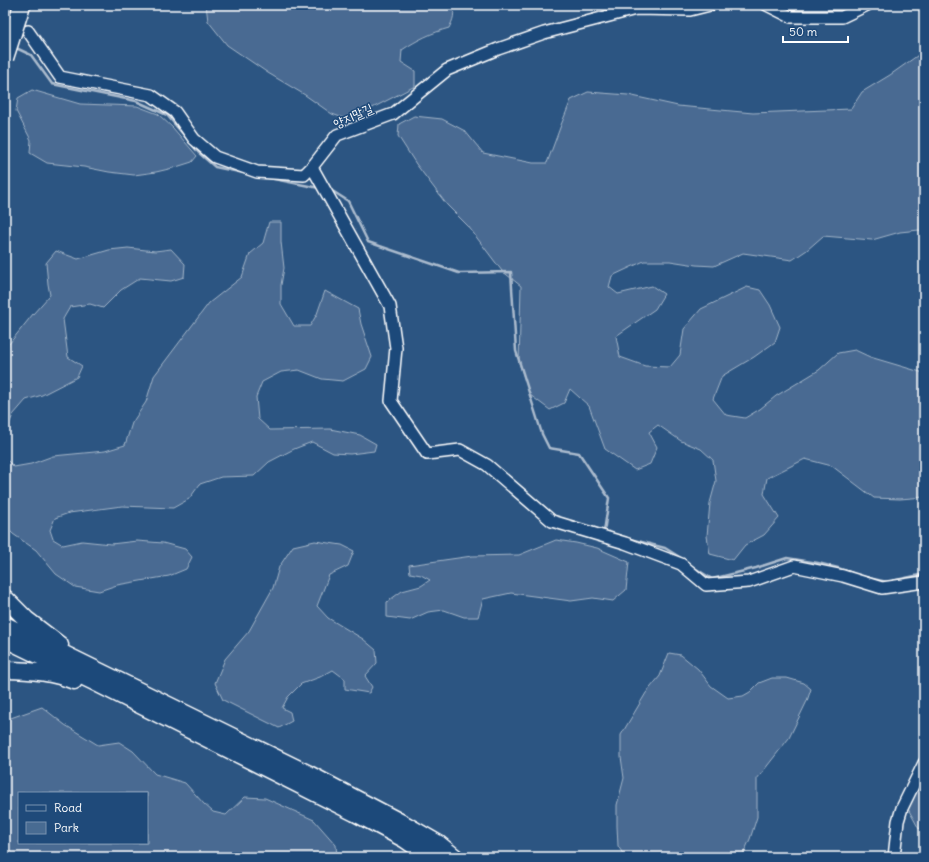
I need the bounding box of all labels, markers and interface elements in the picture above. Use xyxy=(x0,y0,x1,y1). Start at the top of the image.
scale bar xyxy=(783,18,848,44)
text: 50 m xyxy=(789,24,818,39)
street label: 양지말길 xyxy=(330,100,376,132)
legend xyxy=(18,792,148,844)
text: Road xyxy=(54,800,82,815)
text: Park xyxy=(54,820,79,835)

